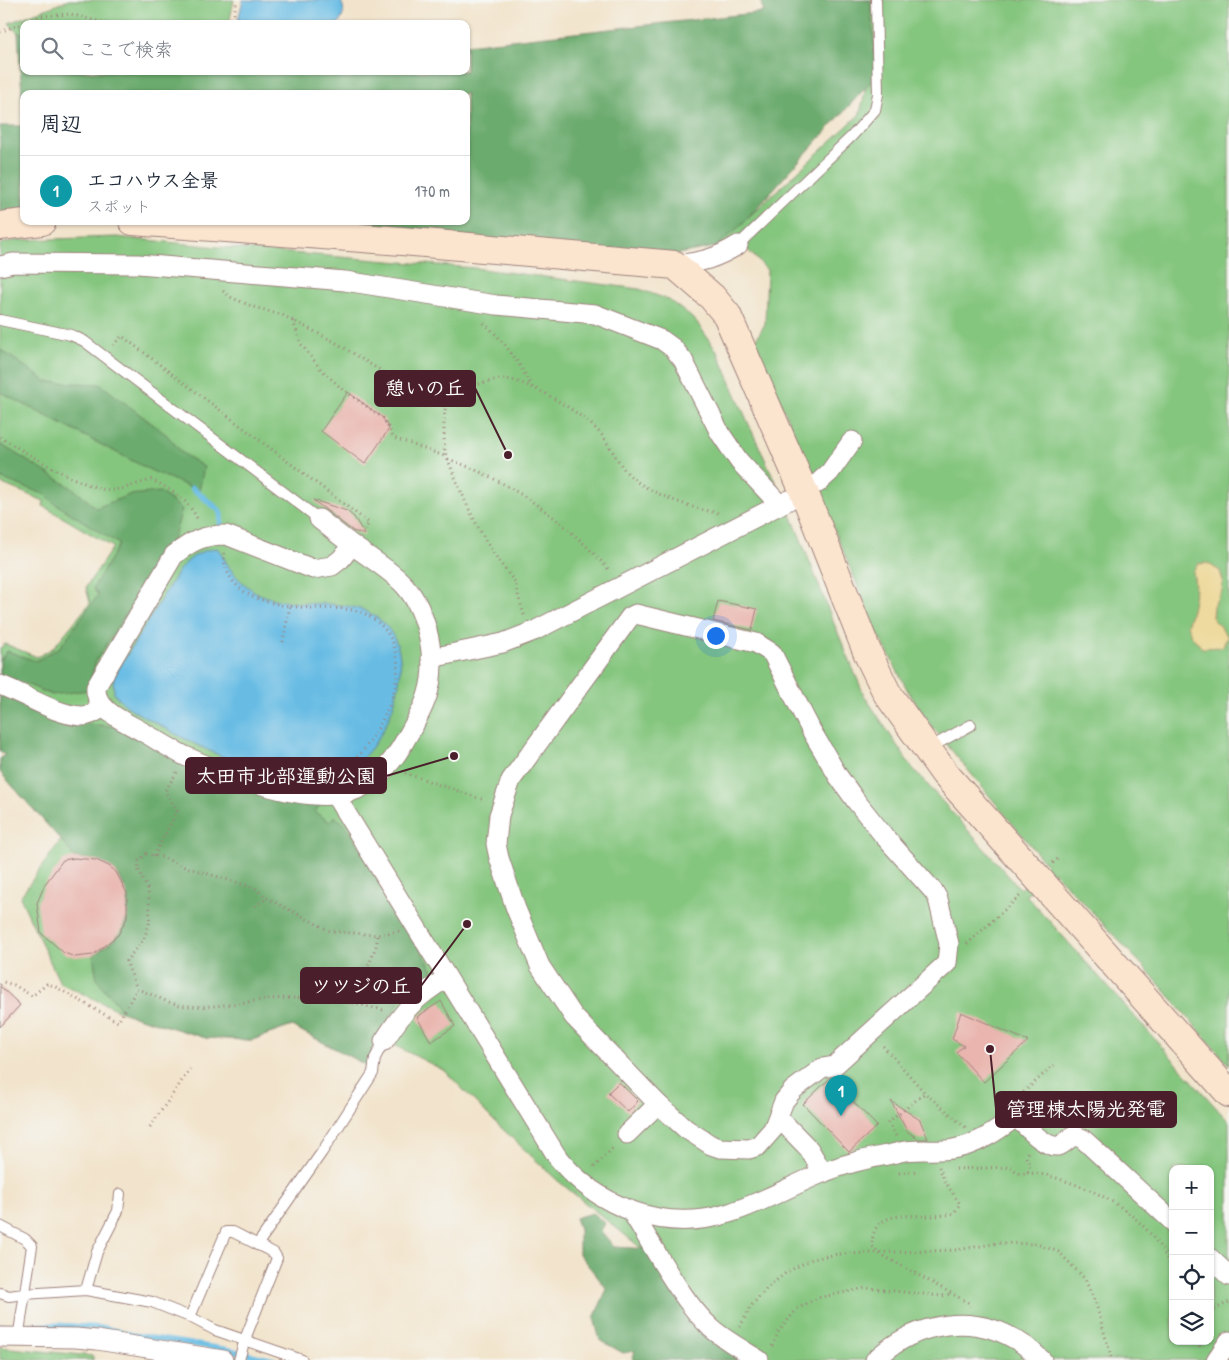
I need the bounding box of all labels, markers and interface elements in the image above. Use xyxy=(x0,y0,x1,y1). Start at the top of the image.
search box xyxy=(20,20,470,75)
icon: search xyxy=(38,34,66,62)
text: ここで検索 xyxy=(78,36,173,62)
text: 周辺 xyxy=(40,109,82,138)
text: エコハウス全景 xyxy=(87,167,219,193)
text: 1 xyxy=(53,180,59,202)
text: 170 m xyxy=(415,180,450,202)
text: スポット xyxy=(87,195,151,217)
callout: 憩いの丘 xyxy=(375,371,475,406)
text: 憩いの丘 xyxy=(385,374,465,401)
your location xyxy=(703,623,729,649)
callout: 太田市北部運動公園 xyxy=(186,758,386,793)
text: 太田市北部運動公園 xyxy=(196,762,376,789)
callout: ツツジの丘 xyxy=(301,968,421,1003)
text: ツツジの丘 xyxy=(311,972,411,999)
pin: 1 xyxy=(825,1075,857,1116)
callout: 管理棟太陽光発電 xyxy=(996,1092,1176,1127)
text: 管理棟太陽光発電 xyxy=(1006,1095,1166,1122)
map controls xyxy=(1169,1165,1214,1345)
button: + xyxy=(1169,1165,1214,1210)
button: − xyxy=(1169,1210,1214,1255)
button: locate xyxy=(1169,1255,1214,1300)
button: layers xyxy=(1169,1300,1214,1345)

